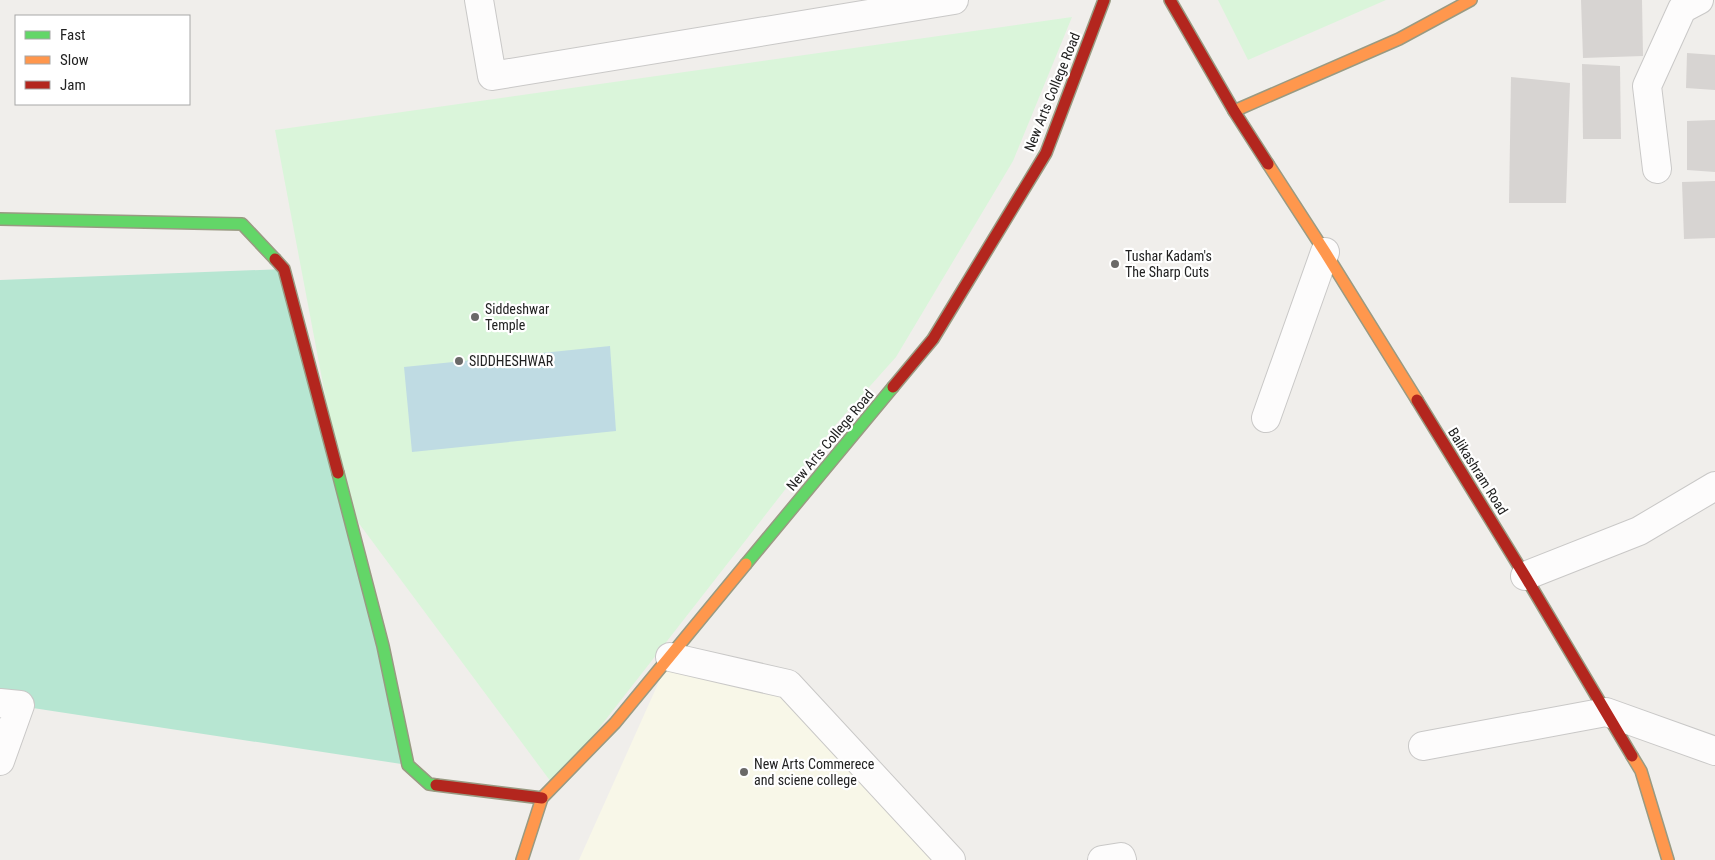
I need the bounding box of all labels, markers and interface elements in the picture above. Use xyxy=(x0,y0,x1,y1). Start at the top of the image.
legend xyxy=(15,15,190,105)
text: Fast xyxy=(60,26,85,44)
street label: New Arts College Road xyxy=(1021,30,1083,154)
text: Slow xyxy=(60,51,89,69)
text: Jam xyxy=(60,76,86,94)
place label: Tushar Kadam's The Sharp Cuts xyxy=(1125,248,1212,280)
marker: Tushar Kadam's The Sharp Cuts xyxy=(1109,258,1121,270)
place label: Siddeshwar Temple xyxy=(485,301,549,333)
marker: Siddeshwar Temple xyxy=(469,311,481,323)
place label: SIDDHESHWAR xyxy=(469,353,554,369)
marker: SIDDHESHWAR xyxy=(453,355,465,367)
street label: New Arts College Road xyxy=(783,386,877,494)
street label: Balikashram Road xyxy=(1445,425,1511,517)
place label: New Arts Commerece and sciene college xyxy=(754,756,875,788)
marker: New Arts Commerece and sciene college xyxy=(738,766,750,778)

